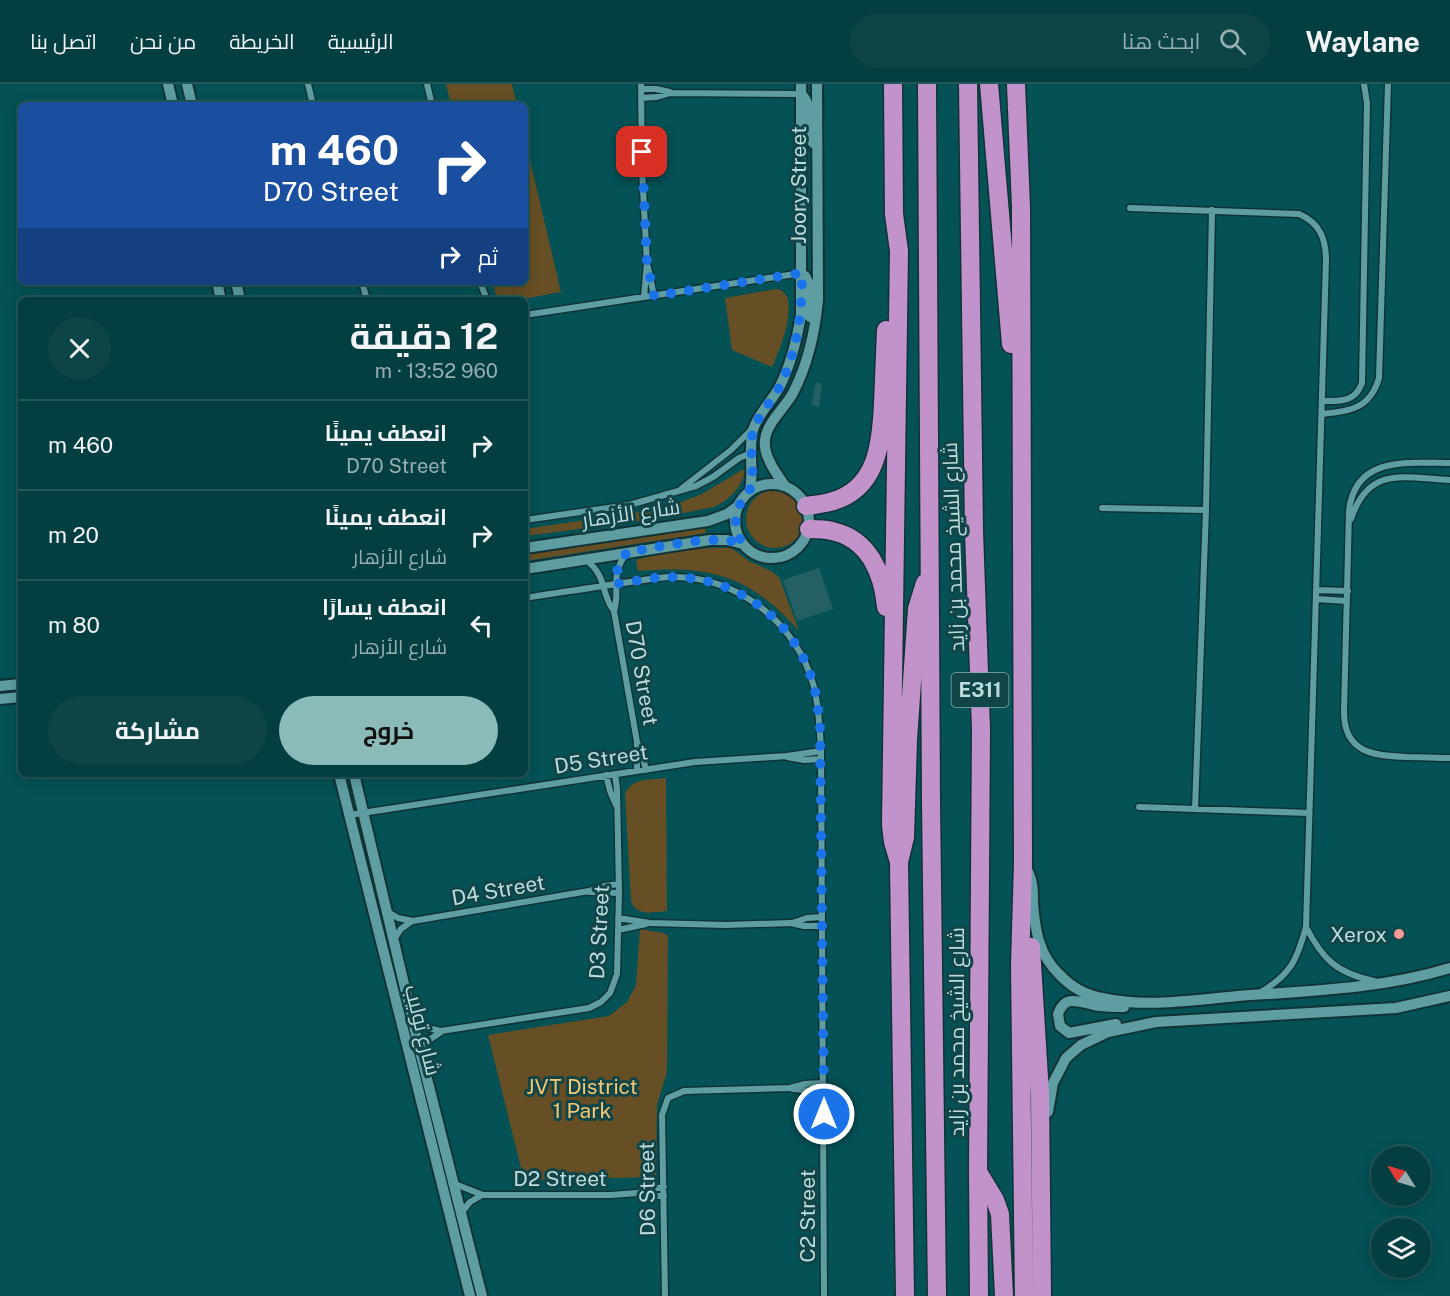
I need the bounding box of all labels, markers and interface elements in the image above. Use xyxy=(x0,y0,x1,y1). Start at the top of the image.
search box xyxy=(850,14,1270,68)
icon: search xyxy=(1216,25,1249,58)
text: Waylane xyxy=(1306,25,1420,58)
text: ابحث هنا xyxy=(1122,28,1201,54)
text: اتصل بنا xyxy=(30,29,97,54)
text: من نحن xyxy=(130,29,196,54)
text: الخريطة xyxy=(229,29,295,54)
text: الرئيسية xyxy=(328,29,394,54)
text: 460 m xyxy=(270,125,399,174)
icon: right xyxy=(420,126,498,204)
pin xyxy=(616,126,667,177)
street label: Joory Street xyxy=(786,126,811,244)
icon: arrive xyxy=(625,135,658,168)
text: D70 Street xyxy=(263,175,399,207)
icon: right xyxy=(433,240,466,273)
text: ثم xyxy=(478,244,498,270)
text: 12 دقيقة xyxy=(350,315,498,357)
button: close xyxy=(48,317,111,380)
text: 960 m · 13:52 xyxy=(375,359,498,383)
text: انعطف يمينًا xyxy=(325,420,447,446)
icon: right xyxy=(465,429,498,462)
text: 460 m xyxy=(48,432,113,458)
street label: شارع الشيخ محمد بن زايد xyxy=(937,442,971,652)
text: D70 Street xyxy=(346,454,447,478)
street label: شارع الأزهار xyxy=(579,494,682,534)
text: انعطف يمينًا xyxy=(325,504,447,530)
icon: right xyxy=(465,519,498,552)
text: 20 m xyxy=(48,522,99,548)
text: شارع الأزهار xyxy=(353,545,447,569)
text: انعطف يسارًا xyxy=(322,594,447,620)
icon: left xyxy=(465,609,498,642)
text: 80 m xyxy=(48,612,100,638)
street label: D70 Street xyxy=(620,619,664,727)
text: شارع الأزهار xyxy=(353,635,447,659)
road number: E311 xyxy=(952,673,1008,707)
button: مشاركة xyxy=(48,696,267,765)
button: خروج xyxy=(279,696,498,765)
street label: D5 Street xyxy=(552,739,650,779)
street label: D4 Street xyxy=(449,870,547,910)
street label: D3 Street xyxy=(584,884,614,980)
place label: Xerox xyxy=(1330,922,1387,947)
street label: شارع الشيخ محمد بن زايد xyxy=(944,927,971,1137)
marker: Xerox xyxy=(1392,927,1406,941)
street label: شارع توليب xyxy=(398,982,446,1078)
park label: JVT District 1 Park xyxy=(526,1074,638,1123)
position arrow xyxy=(792,1082,856,1146)
street label: D6 Street xyxy=(634,1142,660,1236)
north arrow xyxy=(1371,1146,1431,1206)
map controls xyxy=(1371,1146,1431,1278)
street label: D2 Street xyxy=(513,1166,607,1191)
street label: C2 Street xyxy=(795,1169,820,1263)
button: layers xyxy=(1371,1218,1431,1278)

